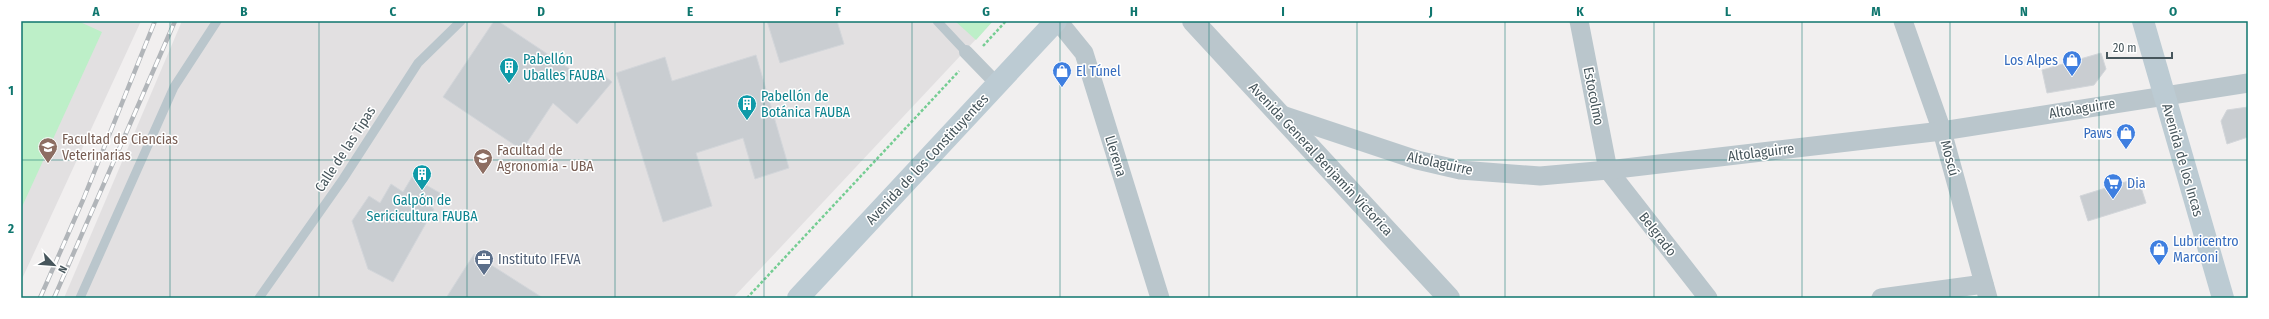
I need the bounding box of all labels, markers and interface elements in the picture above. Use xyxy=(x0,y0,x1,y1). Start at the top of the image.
text: A xyxy=(91,4,100,19)
text: B xyxy=(240,4,248,19)
text: C xyxy=(390,4,397,19)
text: D xyxy=(537,4,545,19)
text: E xyxy=(687,4,693,19)
text: F xyxy=(835,4,841,19)
text: G xyxy=(982,4,990,19)
text: H xyxy=(1130,4,1138,19)
text: I xyxy=(1281,4,1285,19)
text: J xyxy=(1428,4,1433,19)
text: K xyxy=(1576,4,1584,19)
text: L xyxy=(1725,4,1731,19)
text: M xyxy=(1871,4,1881,19)
text: N xyxy=(2020,4,2028,19)
text: O xyxy=(2169,4,2177,19)
scale bar xyxy=(2107,34,2172,60)
text: 20 m xyxy=(2113,41,2137,55)
shop icon: Los Alpes xyxy=(2061,49,2083,77)
place label: Pabellón Uballes FAUBA xyxy=(523,51,605,84)
place label: Los Alpes xyxy=(2004,52,2058,69)
building icon: Pabellón Uballes FAUBA xyxy=(498,56,520,84)
shop icon: El Túnel xyxy=(1051,60,1073,88)
place label: El Túnel xyxy=(1076,63,1121,80)
street label: Estocolmo xyxy=(1580,65,1607,127)
street label: Avenida General Benjamín Victorica xyxy=(1245,79,1396,240)
text: 1 xyxy=(8,83,14,98)
place label: Pabellón de Botánica FAUBA xyxy=(761,88,851,121)
street label: Avenida de los Constituyentes xyxy=(862,91,992,228)
building icon: Pabellón de Botánica FAUBA xyxy=(736,93,758,121)
street label: Altolaguirre xyxy=(2048,95,2116,122)
street label: Avenida de los Incas xyxy=(2158,102,2207,219)
street label: Calle de las Tipas xyxy=(311,103,379,195)
shop icon: Paws xyxy=(2115,122,2137,150)
place label: Paws xyxy=(2083,125,2112,142)
place label: Facultad de Ciencias Veterinarias xyxy=(62,131,178,164)
street label: Llerena xyxy=(1101,133,1130,179)
school or university icon: Facultad de Ciencias Veterinarias xyxy=(37,136,59,164)
street label: Moscú xyxy=(1937,138,1962,178)
street label: Altolaguirre xyxy=(1727,140,1795,165)
place label: Facultad de Agronomía - UBA xyxy=(497,142,594,175)
school or university icon: Facultad de Agronomía - UBA xyxy=(472,147,494,175)
street label: Altolaguirre xyxy=(1405,148,1474,179)
building icon: Galpón de Sericicultura FAUBA xyxy=(411,163,433,191)
supermarket icon: Dia xyxy=(2102,172,2124,200)
place label: Dia xyxy=(2127,175,2146,192)
place label: Galpón de Sericicultura FAUBA xyxy=(366,192,478,225)
street label: Belgrado xyxy=(1635,209,1680,260)
text: 2 xyxy=(7,221,14,236)
place label: Lubricentro Marconi xyxy=(2173,233,2239,266)
shop icon: Lubricentro Marconi xyxy=(2148,238,2170,266)
north arrow xyxy=(34,245,74,285)
office icon: Instituto IFEVA xyxy=(473,248,495,276)
place label: Instituto IFEVA xyxy=(498,251,581,268)
text: N xyxy=(55,263,70,275)

